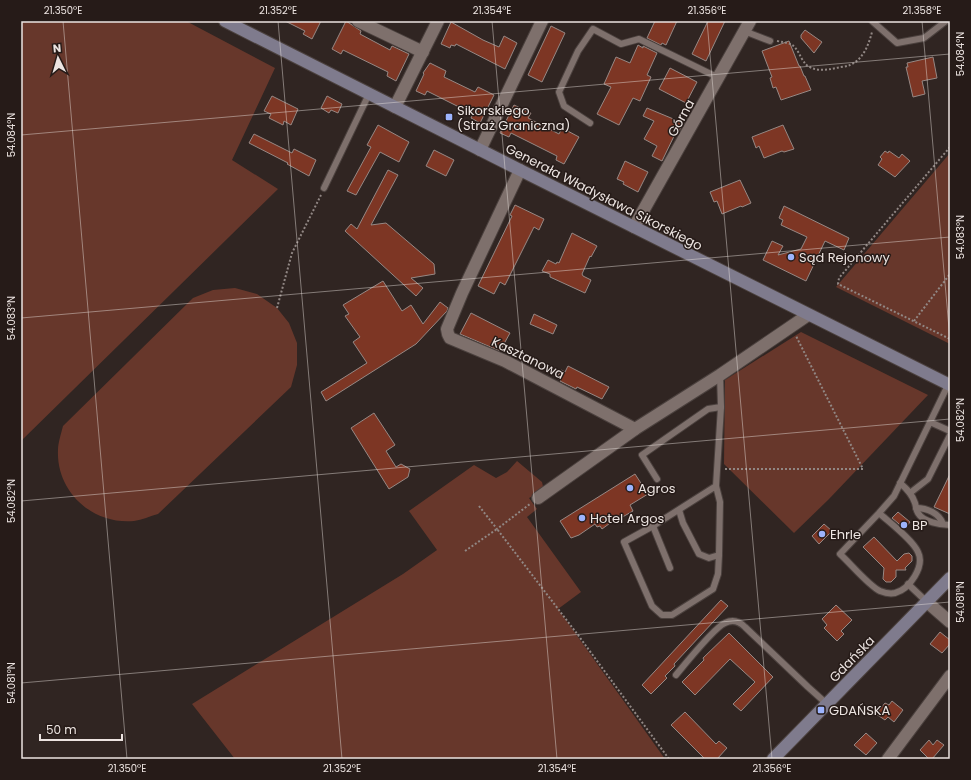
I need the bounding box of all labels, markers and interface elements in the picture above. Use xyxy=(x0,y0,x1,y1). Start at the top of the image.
text: 21.350°E xyxy=(44,3,82,18)
text: 21.352°E xyxy=(259,3,297,18)
text: 21.354°E xyxy=(473,3,511,18)
text: 21.356°E xyxy=(688,3,726,18)
text: 21.358°E xyxy=(903,3,941,18)
text: 54.084°N xyxy=(953,32,968,76)
north arrow xyxy=(38,38,78,78)
text: N xyxy=(52,40,62,56)
street label: Górna xyxy=(663,96,699,140)
place label: Sikorskiego (Straż Graniczna) xyxy=(457,101,570,135)
marker: Sikorskiego (Straż Graniczna) xyxy=(444,112,454,122)
text: 54.084°N xyxy=(4,113,19,157)
street label: Generała Władysława Sikorskiego xyxy=(502,139,706,255)
text: 54.083°N xyxy=(953,215,968,259)
place label: Sąd Rejonowy xyxy=(799,248,890,267)
marker: Sąd Rejonowy xyxy=(786,252,796,262)
text: 54.083°N xyxy=(4,296,19,340)
street label: Kasztanowa xyxy=(488,332,568,384)
text: 54.082°N xyxy=(953,398,968,442)
text: 54.082°N xyxy=(4,479,19,523)
place label: Agros xyxy=(638,479,676,498)
marker: Agros xyxy=(625,483,635,493)
place label: Hotel Argos xyxy=(590,509,664,528)
marker: Hotel Argos xyxy=(577,513,587,523)
place label: BP xyxy=(912,516,928,535)
marker: BP xyxy=(899,520,909,530)
place label: Ehrle xyxy=(830,525,861,544)
marker: Ehrle xyxy=(817,529,827,539)
text: 54.081°N xyxy=(953,581,968,623)
street label: Gdańska xyxy=(825,631,879,687)
text: 54.081°N xyxy=(4,662,19,704)
place label: GDAŃSKA xyxy=(829,701,891,720)
marker: GDAŃSKA xyxy=(816,705,826,715)
scale bar xyxy=(40,716,122,742)
text: 50 m xyxy=(46,721,77,738)
text: 21.350°E xyxy=(108,761,146,776)
text: 21.352°E xyxy=(323,761,361,776)
text: 21.354°E xyxy=(538,761,576,776)
text: 21.356°E xyxy=(753,761,791,776)

